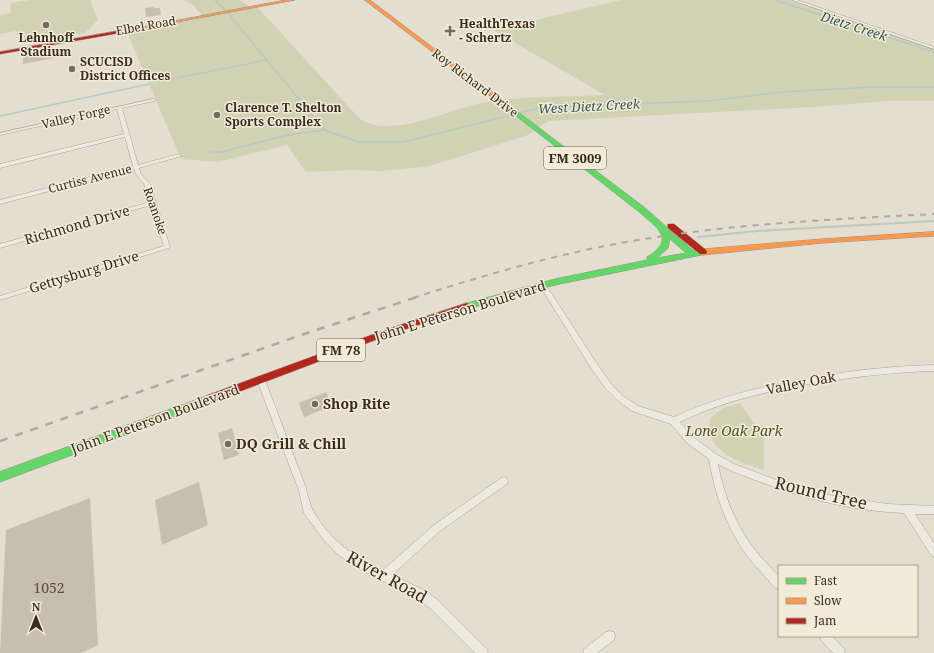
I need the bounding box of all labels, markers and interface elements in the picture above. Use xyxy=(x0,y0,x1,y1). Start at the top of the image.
water label: Dietz Creek xyxy=(818,7,890,45)
street label: Elbel Road xyxy=(115,12,178,39)
place label: HealthTexas - Schertz xyxy=(459,15,535,46)
marker: Lehnhoff Stadium xyxy=(41,20,51,30)
marker: HealthTexas - Schertz xyxy=(444,25,456,37)
place label: Lehnhoff Stadium xyxy=(18,29,75,60)
street label: Roy Richard Drive xyxy=(429,44,522,121)
place label: SCUCISD District Offices xyxy=(80,53,170,84)
marker: SCUCISD District Offices xyxy=(67,64,77,74)
water label: West Dietz Creek xyxy=(537,94,641,118)
place label: Clarence T. Shelton Sports Complex xyxy=(225,99,342,130)
street label: Valley Forge xyxy=(40,100,112,133)
marker: Clarence T. Shelton Sports Complex xyxy=(212,110,222,120)
road number: FM 3009 xyxy=(544,147,606,169)
street label: Curtiss Avenue xyxy=(46,160,133,197)
street label: Roanoke xyxy=(139,185,172,237)
street label: Richmond Drive xyxy=(22,200,132,249)
street label: Gettysburg Drive xyxy=(27,246,141,297)
street label: John E Peterson Boulevard xyxy=(371,275,548,346)
road number: FM 78 xyxy=(317,339,365,361)
street label: Valley Oak xyxy=(764,366,838,399)
street label: John E Peterson Boulevard xyxy=(67,379,242,458)
place label: Shop Rite xyxy=(323,394,390,413)
marker: Shop Rite xyxy=(310,399,320,409)
park label: Lone Oak Park xyxy=(684,421,784,440)
place label: DQ Grill & Chill xyxy=(236,434,346,453)
marker: DQ Grill & Chill xyxy=(223,439,233,449)
street label: Round Tree xyxy=(773,471,870,514)
street label: River Road xyxy=(343,545,432,608)
legend xyxy=(778,565,918,637)
text: Fast xyxy=(814,572,837,589)
house number: 1052 xyxy=(33,578,65,597)
text: Slow xyxy=(814,592,842,609)
north arrow xyxy=(16,597,56,637)
text: N xyxy=(32,599,41,614)
text: Jam xyxy=(813,612,836,629)

